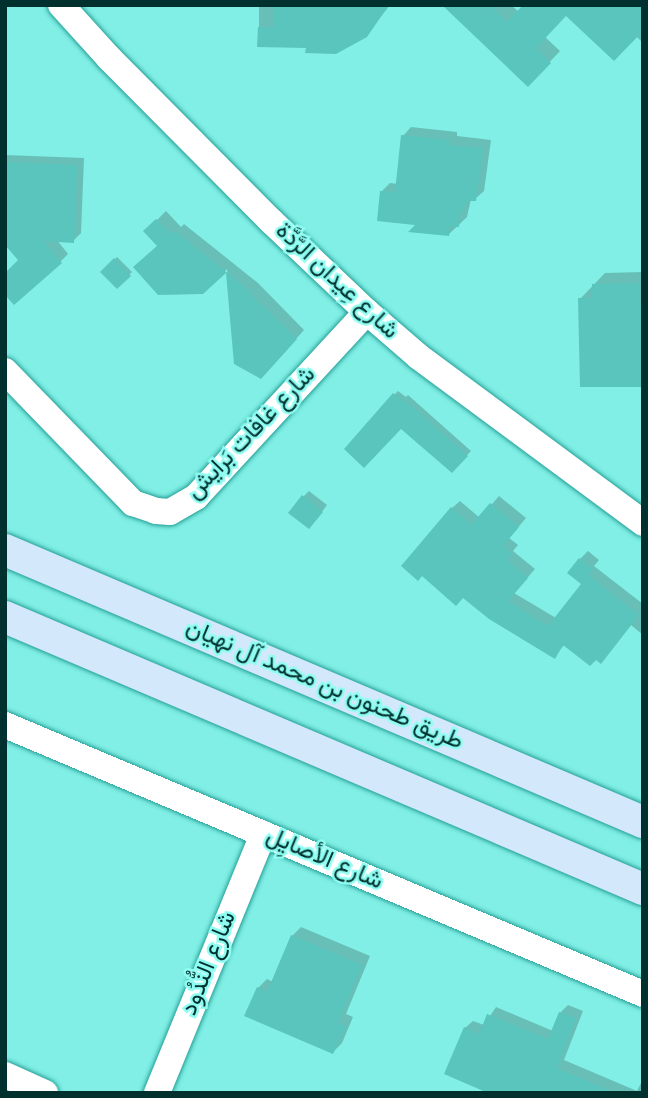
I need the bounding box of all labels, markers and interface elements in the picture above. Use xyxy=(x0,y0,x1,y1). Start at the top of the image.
street label: شارع عِيدان الرَّدَّة xyxy=(268,218,404,346)
street label: شارع غافات بَرايش xyxy=(181,361,323,507)
street label: طريق طحنون بن محمد آل نهيان xyxy=(181,614,467,758)
street label: شارع الأصايِل xyxy=(261,823,387,897)
street label: شارع النُّدُود xyxy=(176,908,244,1020)

